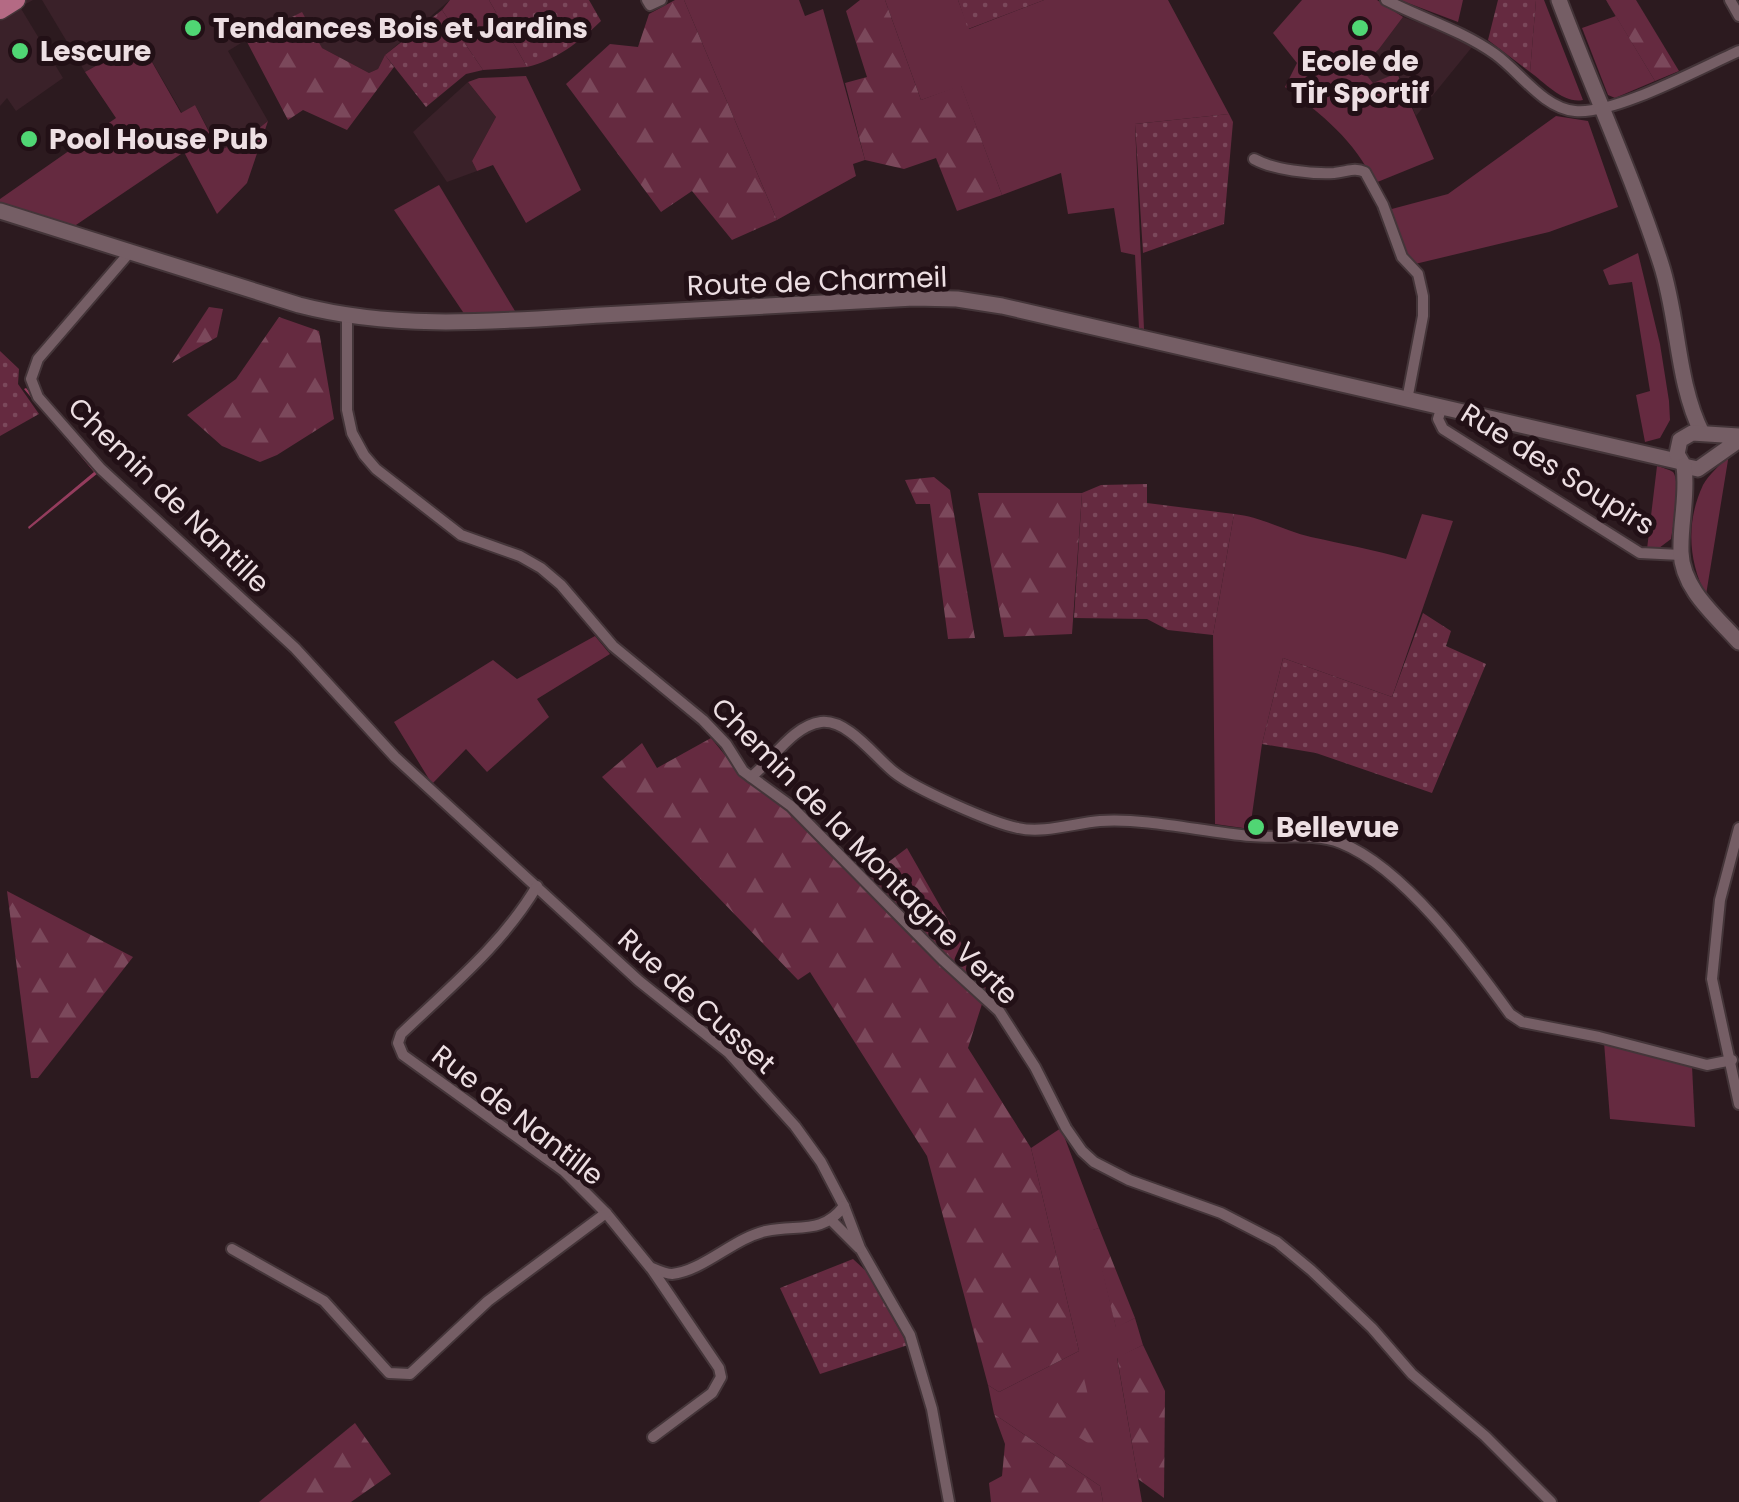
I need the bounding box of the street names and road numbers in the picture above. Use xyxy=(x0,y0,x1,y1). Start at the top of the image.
street label: Route de Charmeil xyxy=(686,257,948,306)
street label: Chemin de Nantille xyxy=(59,389,278,602)
street label: Rue des Soupirs xyxy=(1454,394,1662,545)
street label: Chemin de la Montagne Verte xyxy=(702,689,1027,1014)
street label: Rue de Cusset xyxy=(609,920,784,1083)
street label: Rue de Nantille xyxy=(424,1036,612,1195)

